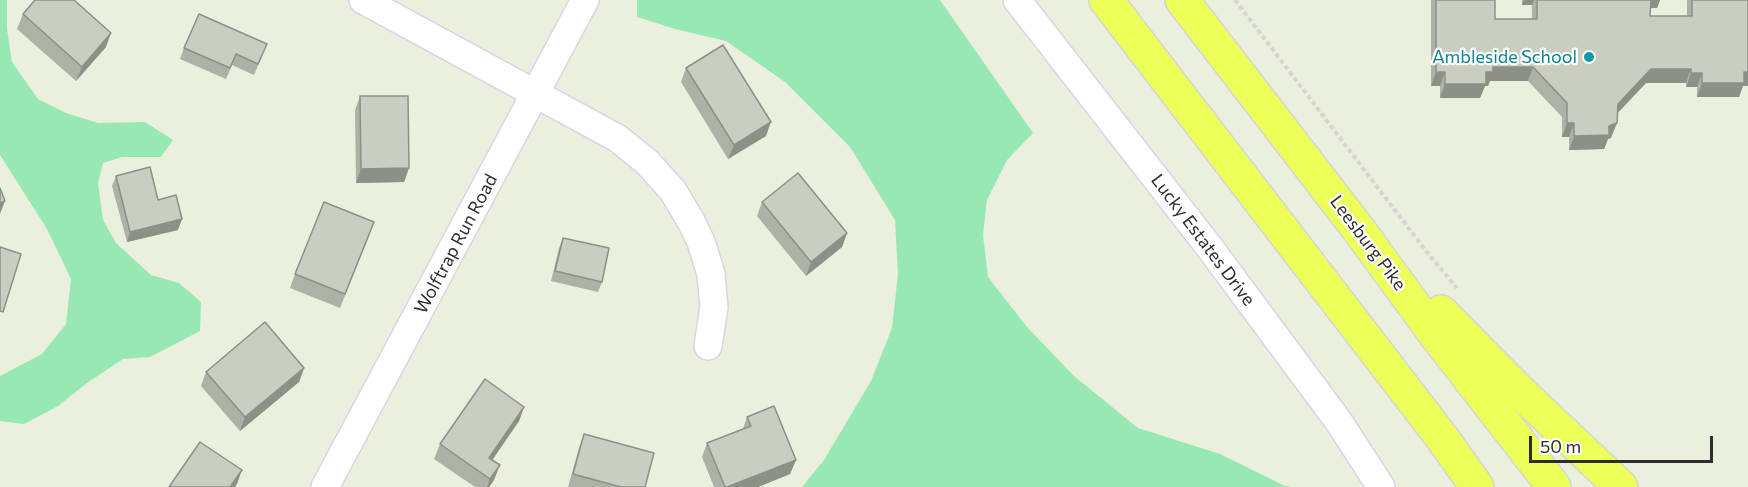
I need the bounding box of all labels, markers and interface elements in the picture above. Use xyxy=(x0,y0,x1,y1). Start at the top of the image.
place label: Ambleside School xyxy=(1432,46,1577,68)
marker: Ambleside School xyxy=(1582,50,1596,64)
street label: Wolftrap Run Road xyxy=(410,170,502,318)
street label: Lucky Estates Drive xyxy=(1146,170,1260,310)
street label: Leesburg Pike xyxy=(1325,191,1411,295)
scale bar xyxy=(1532,424,1716,462)
text: 50 m xyxy=(1540,435,1581,457)

